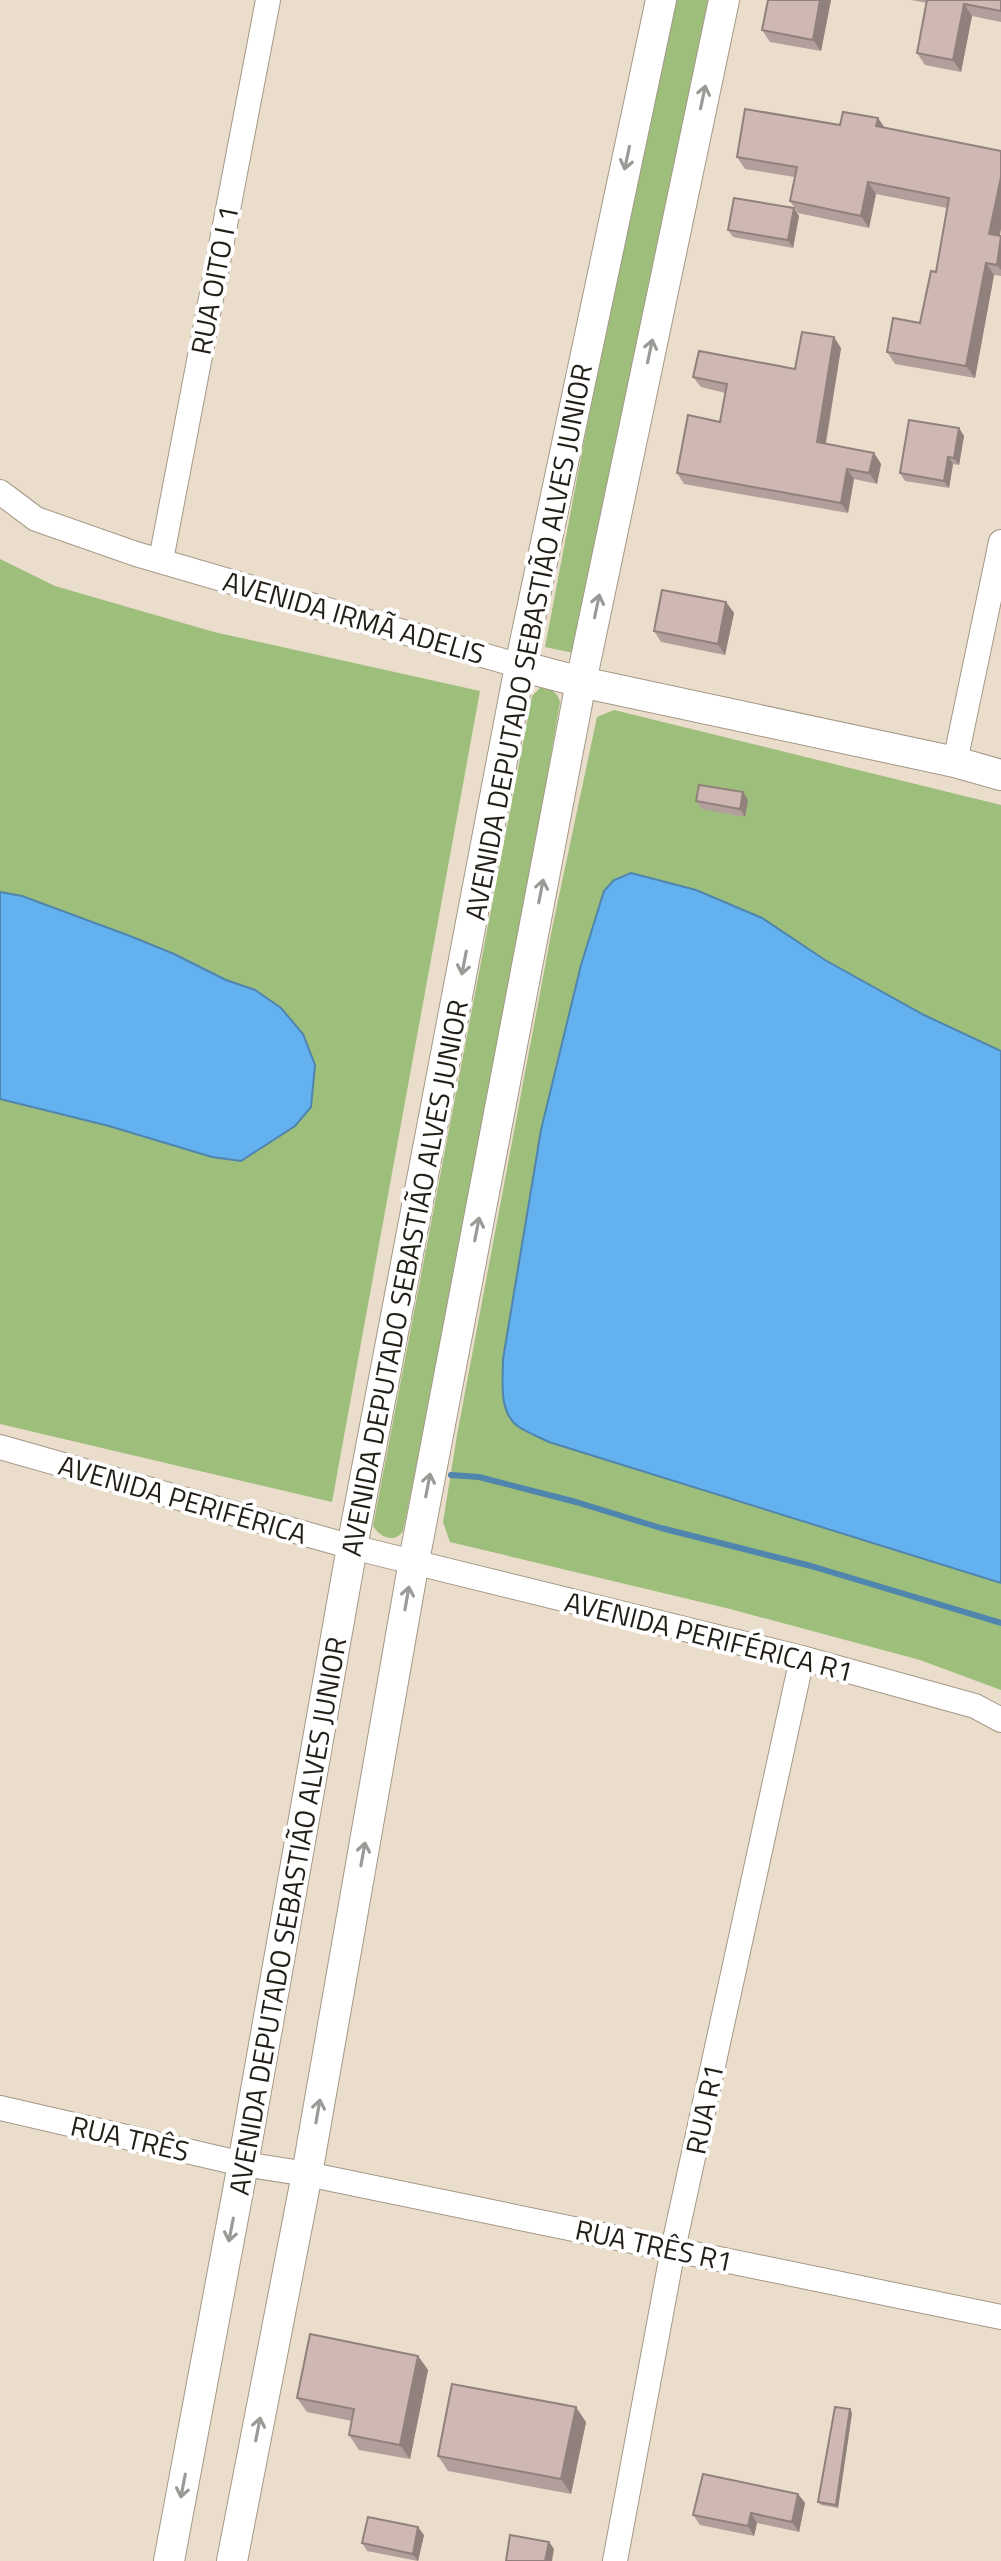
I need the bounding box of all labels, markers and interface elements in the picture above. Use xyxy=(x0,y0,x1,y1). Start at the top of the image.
one-way arrow xyxy=(697,85,712,110)
one-way arrow xyxy=(619,145,634,171)
street label: RUA OITO I 1 xyxy=(179,202,249,358)
one-way arrow xyxy=(643,339,658,365)
street label: AVENIDA DEPUTADO SEBASTIÃO ALVES JUNIOR xyxy=(453,360,603,924)
street label: AVENIDA IRMÃ ADELIS xyxy=(218,559,490,675)
one-way arrow xyxy=(590,594,605,619)
one-way arrow xyxy=(534,879,549,904)
one-way arrow xyxy=(455,950,470,975)
street label: AVENIDA DEPUTADO SEBASTIÃO ALVES JUNIOR xyxy=(329,996,479,1560)
one-way arrow xyxy=(470,1217,485,1242)
street label: AVENIDA PERIFÉRICA xyxy=(54,1443,313,1555)
one-way arrow xyxy=(421,1472,436,1498)
street label: AVENIDA PERIFÉRICA R1 xyxy=(560,1579,858,1693)
one-way arrow xyxy=(401,1586,416,1611)
street label: AVENIDA DEPUTADO SEBASTIÃO ALVES JUNIOR xyxy=(217,1634,357,2198)
one-way arrow xyxy=(356,1842,371,1868)
street label: RUA R1 xyxy=(674,2060,734,2158)
one-way arrow xyxy=(312,2098,327,2124)
street label: RUA TRÊS xyxy=(66,2103,194,2173)
street label: RUA TRÊS R1 xyxy=(571,2207,737,2283)
one-way arrow xyxy=(223,2217,238,2242)
one-way arrow xyxy=(251,2417,266,2443)
one-way arrow xyxy=(175,2472,190,2498)

